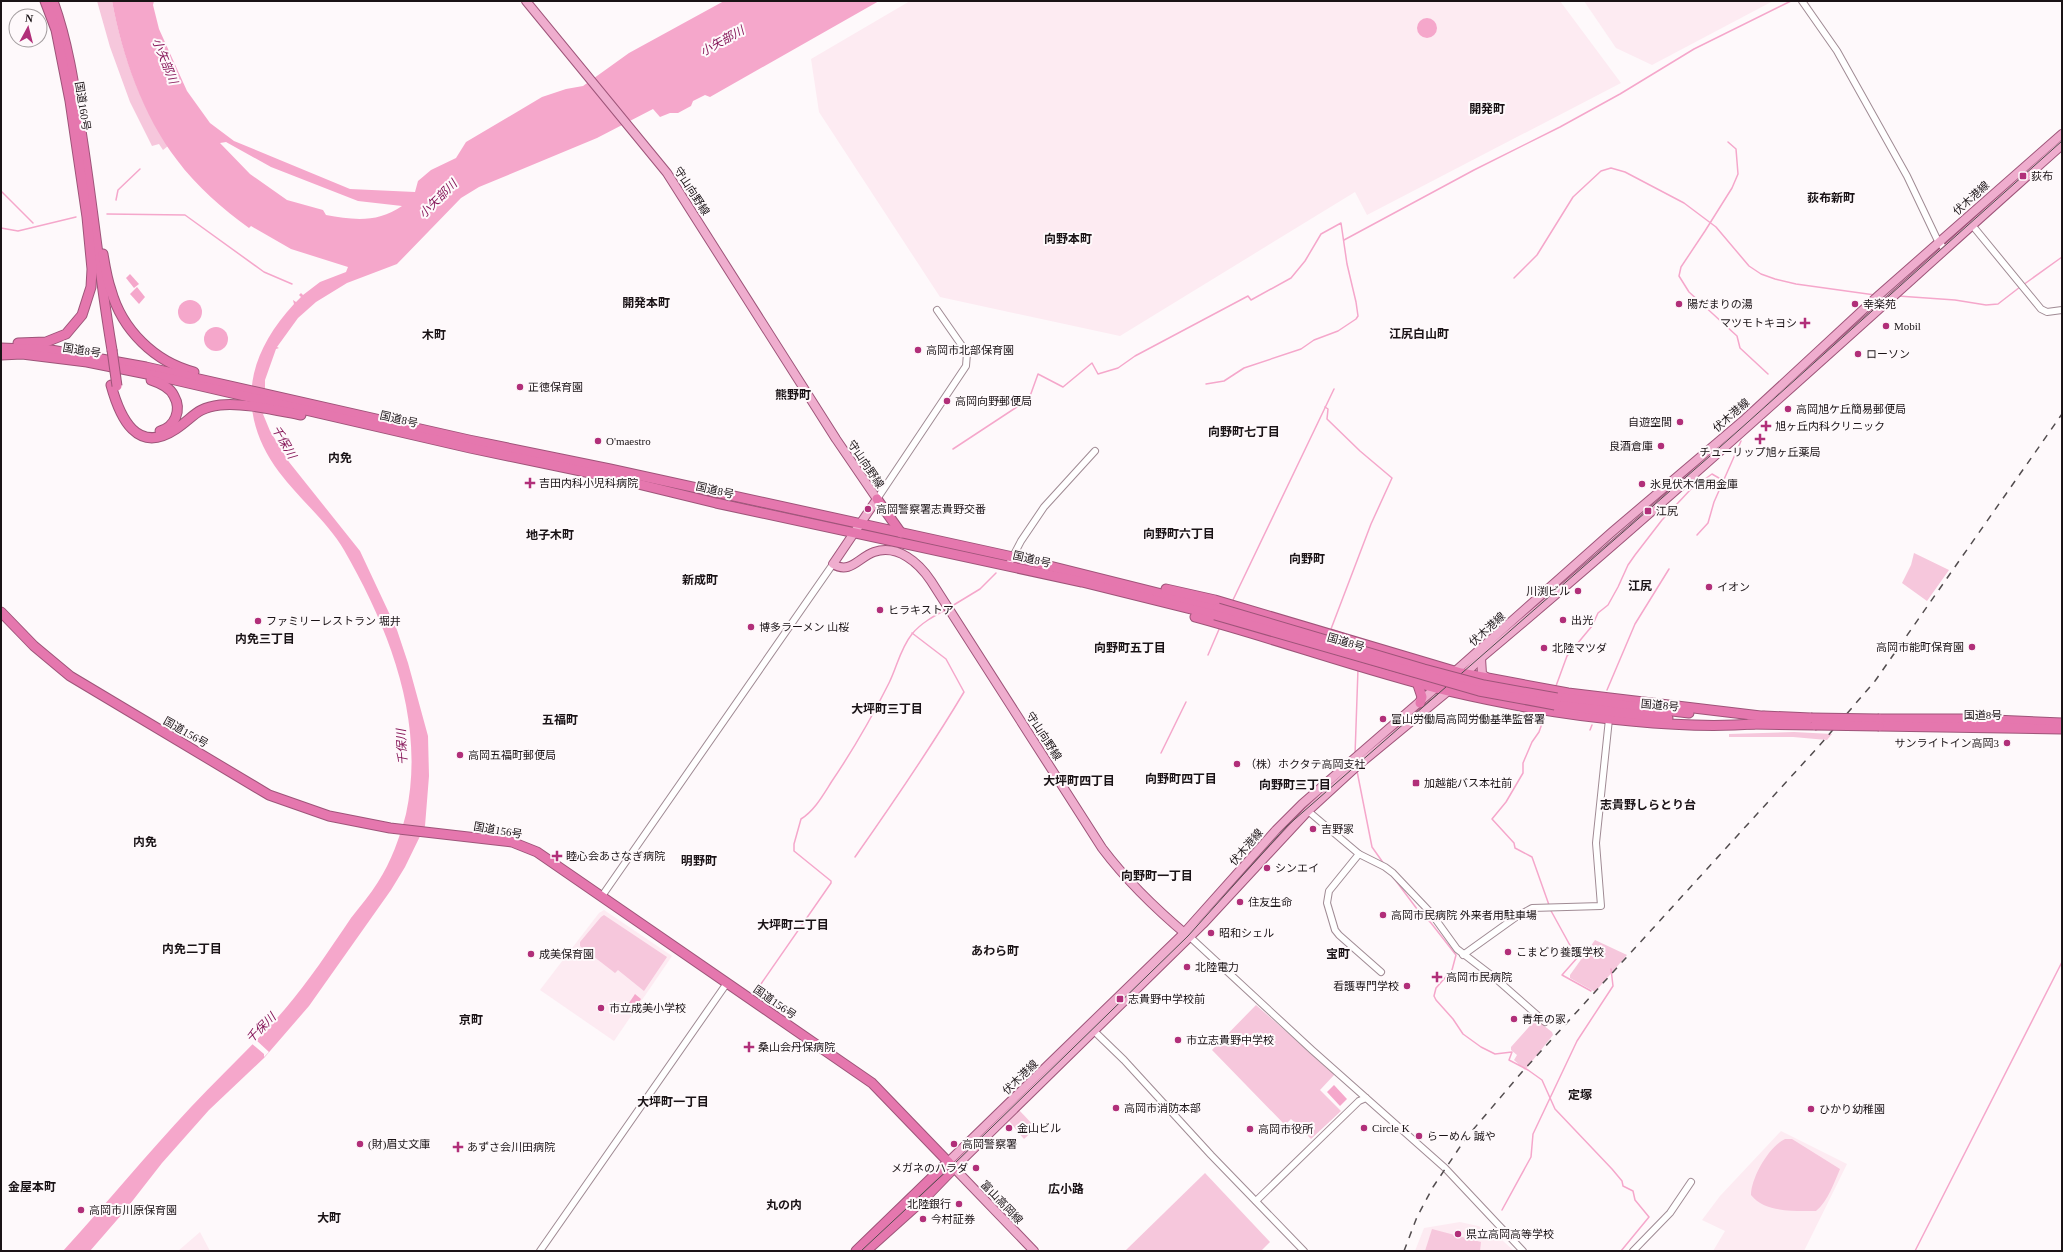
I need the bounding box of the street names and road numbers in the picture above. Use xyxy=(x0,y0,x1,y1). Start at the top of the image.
street label: 国道160号 xyxy=(73,81,93,131)
street label: 守山向野線 xyxy=(672,165,712,217)
street label: 伏木港線 xyxy=(1951,179,1991,217)
street label: 国道8号 xyxy=(62,341,102,359)
street label: 伏木港線 xyxy=(1710,396,1752,434)
street label: 国道8号 xyxy=(379,409,419,429)
street label: 守山向野線 xyxy=(846,438,886,490)
street label: 国道8号 xyxy=(695,480,735,500)
street label: 国道8号 xyxy=(1012,549,1052,569)
street label: 伏木港線 xyxy=(1467,610,1507,648)
street label: 国道8号 xyxy=(1326,631,1366,653)
street label: 国道8号 xyxy=(1640,697,1680,713)
street label: 国道8号 xyxy=(1964,709,2002,721)
street label: 守山向野線 xyxy=(1024,710,1064,762)
street label: 国道156号 xyxy=(162,714,210,750)
street label: 国道156号 xyxy=(473,820,523,840)
street label: 伏木港線 xyxy=(1227,826,1265,868)
street label: 国道156号 xyxy=(751,983,799,1021)
street label: 伏木港線 xyxy=(1000,1057,1040,1097)
street label: 富山高岡線 xyxy=(979,1178,1025,1226)

